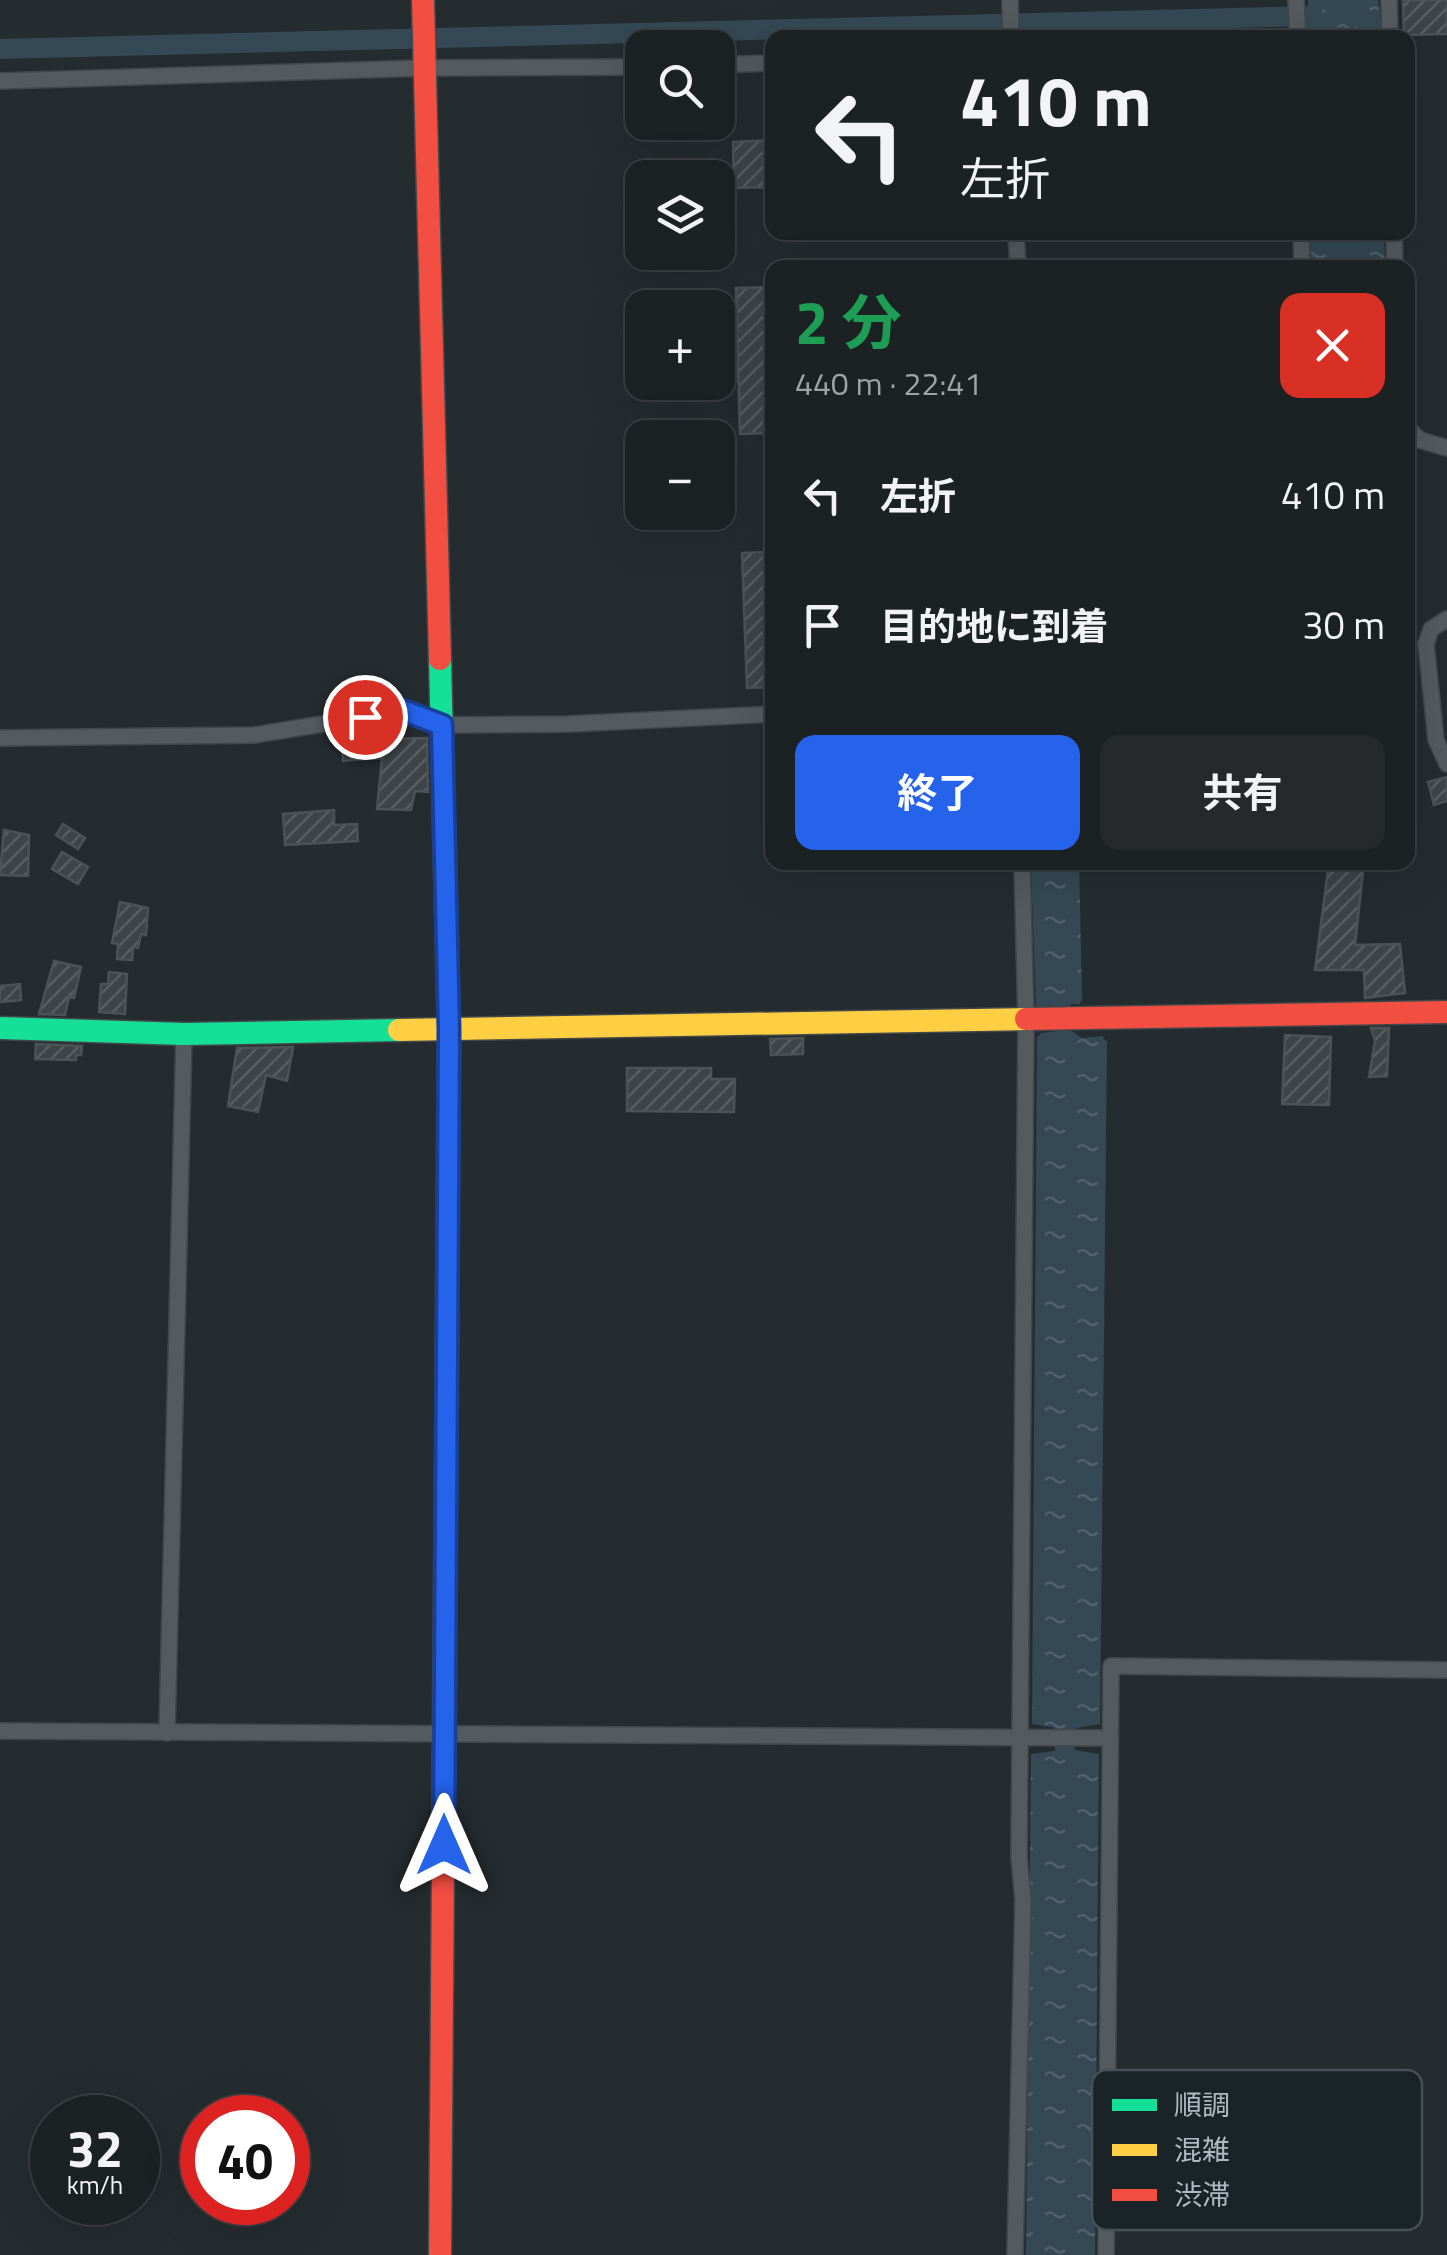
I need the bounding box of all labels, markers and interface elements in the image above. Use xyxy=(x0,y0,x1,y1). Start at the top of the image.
map controls xyxy=(625,30,735,530)
button: search xyxy=(625,30,735,140)
text: 410 m xyxy=(960,47,1152,153)
icon: left xyxy=(795,70,925,200)
text: 左折 xyxy=(960,144,1050,212)
button: layers xyxy=(625,160,735,270)
text: 2 分 xyxy=(795,276,902,367)
button: + xyxy=(625,290,735,400)
button: close xyxy=(1280,293,1385,398)
text: 440 m · 22:41 xyxy=(795,359,982,407)
button: − xyxy=(625,420,735,530)
text: 410 m xyxy=(1281,466,1385,524)
text: 左折 xyxy=(880,467,956,525)
icon: left xyxy=(795,468,850,523)
text: 30 m xyxy=(1302,596,1385,654)
text: 目的地に到着 xyxy=(880,597,1108,655)
icon: arrive xyxy=(795,598,850,653)
pin xyxy=(323,675,408,760)
icon: arrive xyxy=(338,690,393,745)
button: 終了 xyxy=(795,735,1080,850)
button: 共有 xyxy=(1100,735,1385,850)
position arrow xyxy=(392,1793,496,1897)
legend xyxy=(1092,2070,1422,2230)
text: 順調 xyxy=(1174,2083,1230,2126)
speed limit sign: 40 xyxy=(180,2095,310,2225)
text: 32 xyxy=(67,2110,123,2186)
text: 混雑 xyxy=(1174,2128,1230,2171)
text: km/h xyxy=(67,2166,123,2204)
text: 渋滞 xyxy=(1174,2173,1230,2216)

